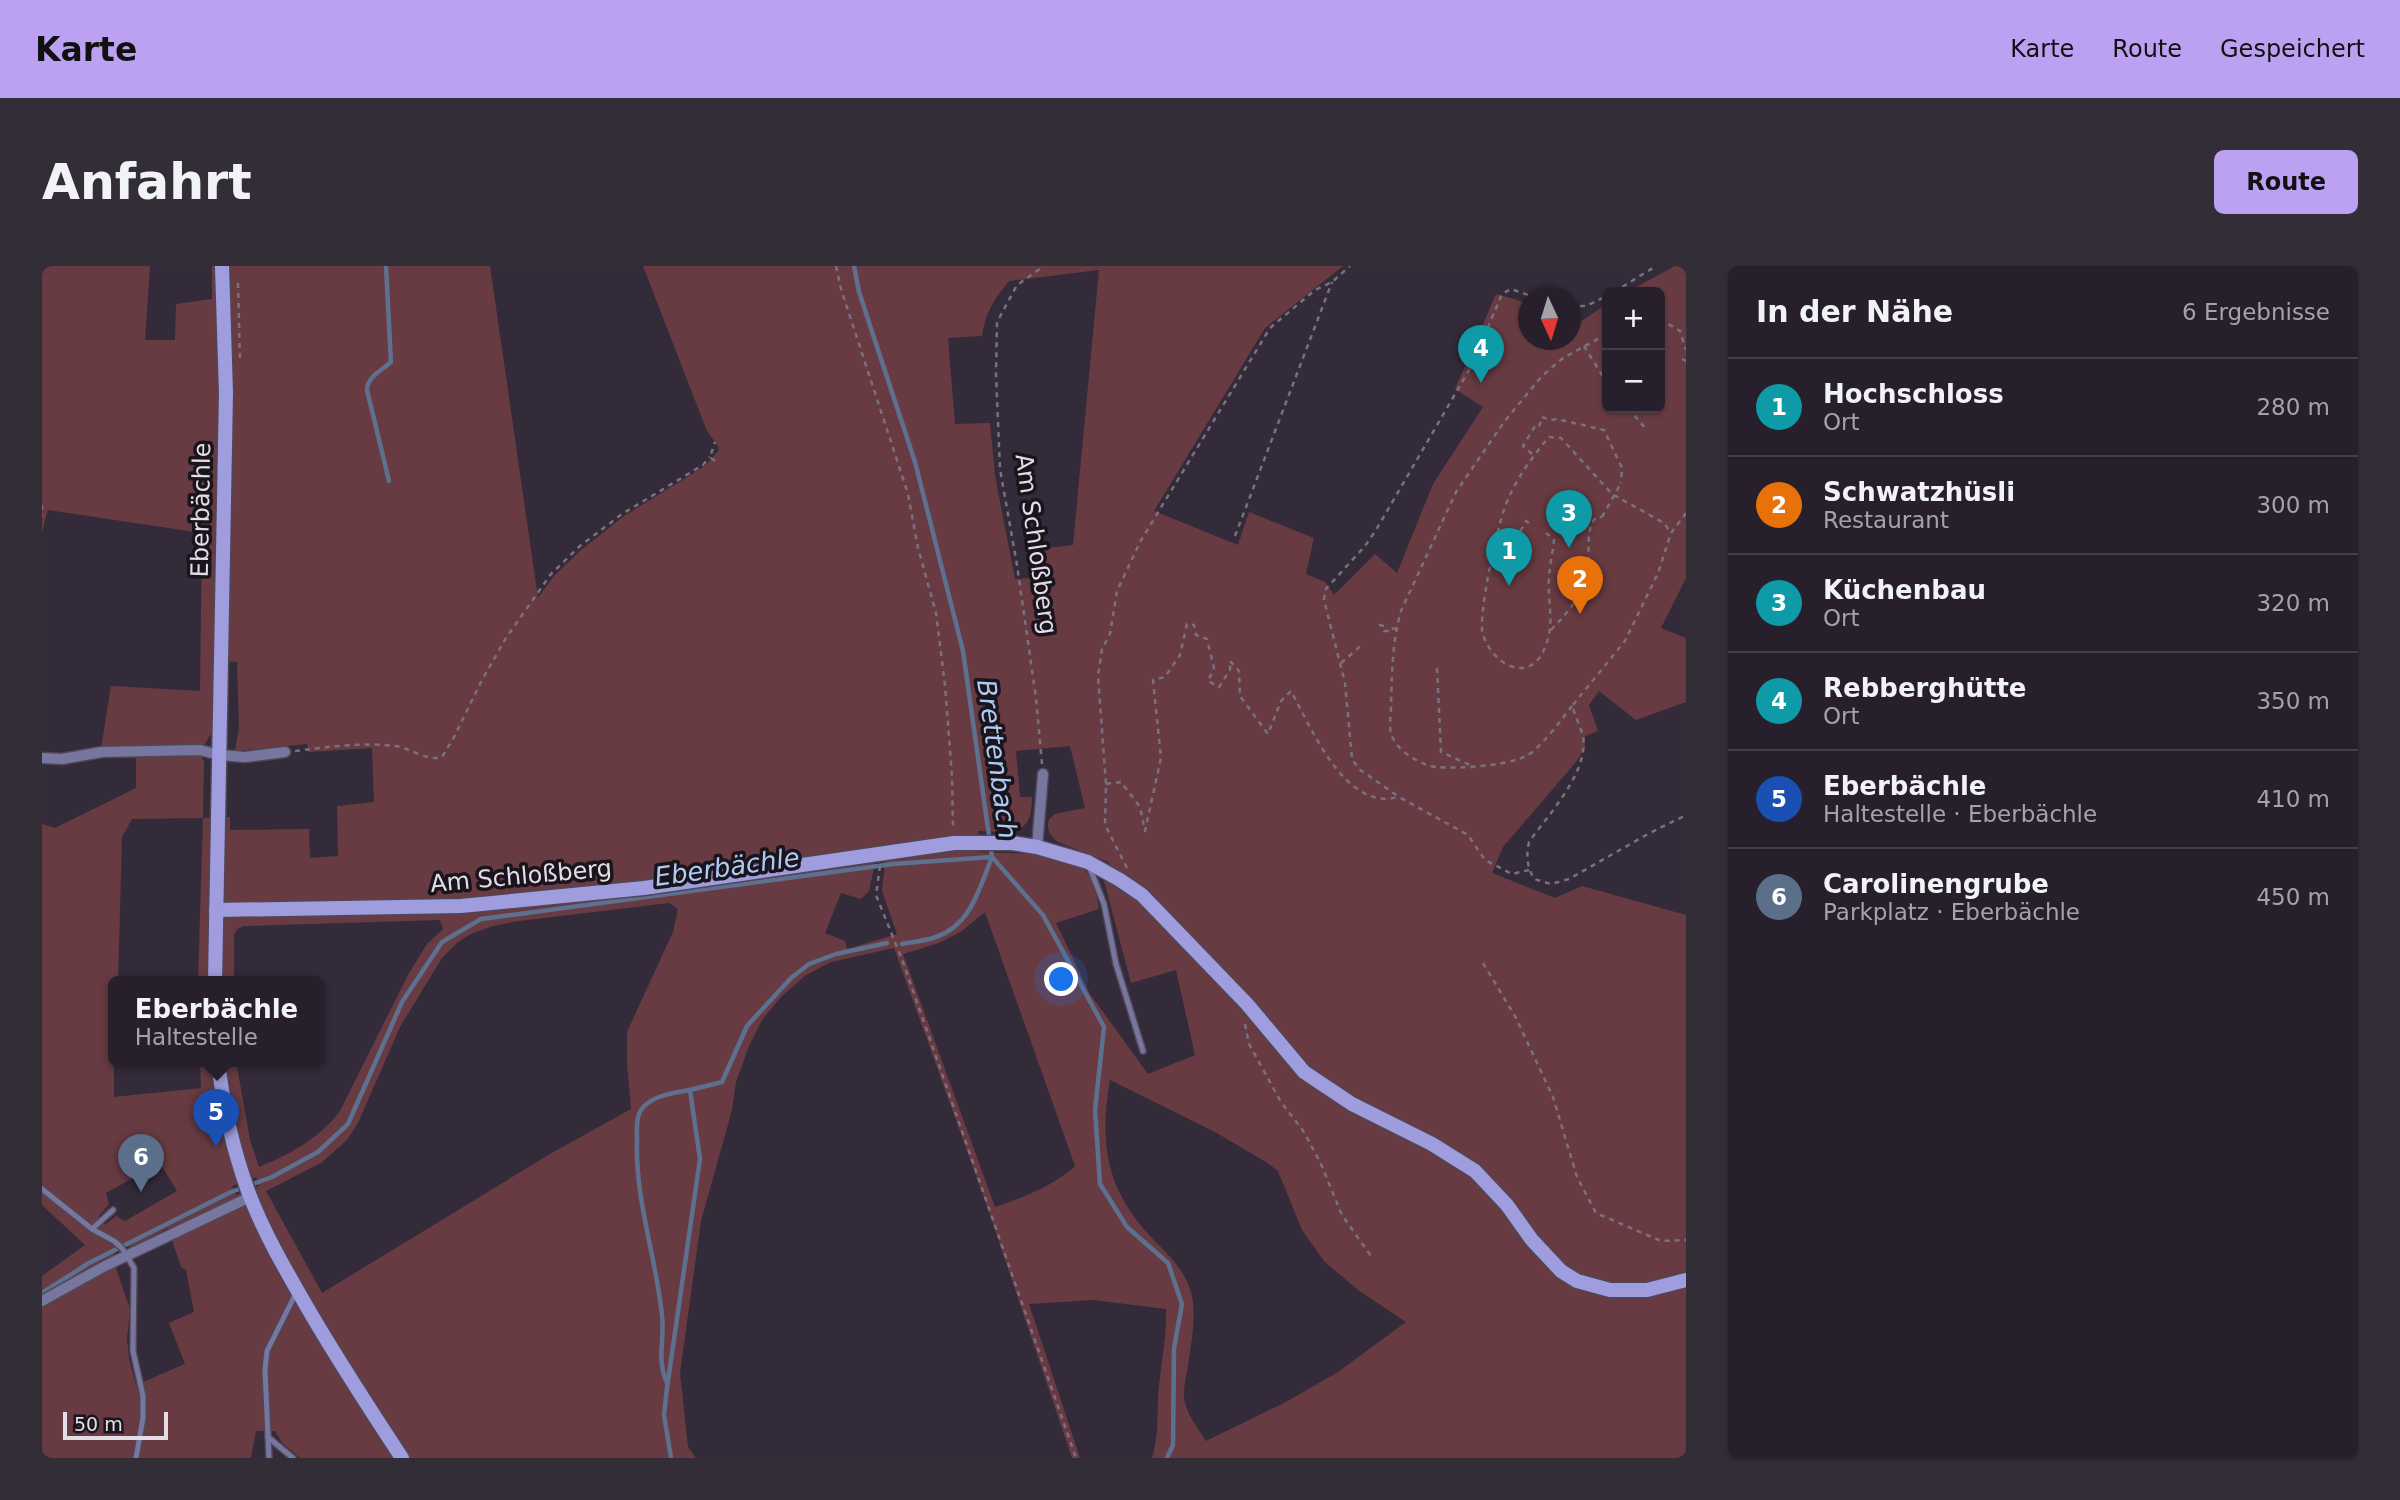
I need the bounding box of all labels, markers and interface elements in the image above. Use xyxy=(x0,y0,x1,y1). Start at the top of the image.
text: Karte xyxy=(35,30,137,69)
text: Karte xyxy=(2010,35,2074,63)
text: Route xyxy=(2112,35,2182,63)
text: Gespeichert xyxy=(2220,35,2365,63)
button: Route xyxy=(2214,150,2358,214)
text: Anfahrt xyxy=(42,154,252,211)
north arrow xyxy=(1518,287,1581,350)
map controls xyxy=(1602,287,1665,413)
button: + xyxy=(1602,287,1665,350)
text: In der Nähe xyxy=(1756,294,1953,329)
text: 6 Ergebnisse xyxy=(2182,299,2330,325)
pin: 4 xyxy=(1458,325,1504,383)
button: − xyxy=(1602,350,1665,413)
text: Hochschloss xyxy=(1823,379,2004,409)
text: 1 xyxy=(1771,394,1787,420)
text: 280 m xyxy=(2256,394,2330,420)
text: Ort xyxy=(1823,409,1860,435)
street label: Eberbächle xyxy=(186,442,216,578)
street label: Am Schloßberg xyxy=(1009,452,1063,636)
text: Schwatzhüsli xyxy=(1823,477,2015,507)
pin: 3 xyxy=(1546,490,1592,548)
text: 2 xyxy=(1771,492,1787,518)
text: 300 m xyxy=(2256,492,2330,518)
text: Restaurant xyxy=(1823,507,1949,533)
pin: 1 xyxy=(1486,528,1532,586)
pin: 2 xyxy=(1557,556,1603,614)
text: Küchenbau xyxy=(1823,575,1986,605)
text: 3 xyxy=(1771,590,1787,616)
text: 320 m xyxy=(2256,590,2330,616)
text: Ort xyxy=(1823,605,1860,631)
text: Rebberghütte xyxy=(1823,673,2026,703)
water label: Brettenbach xyxy=(971,677,1023,841)
text: 4 xyxy=(1771,688,1787,714)
text: 350 m xyxy=(2256,688,2330,714)
text: Ort xyxy=(1823,703,1860,729)
text: Eberbächle xyxy=(1823,771,1986,801)
text: 5 xyxy=(1771,786,1787,812)
text: 410 m xyxy=(2256,786,2330,812)
text: Haltestelle · Eberbächle xyxy=(1823,801,2097,827)
water label: Eberbächle xyxy=(653,842,801,892)
street label: Am Schloßberg xyxy=(429,854,613,898)
text: Carolinengrube xyxy=(1823,869,2049,899)
text: 6 xyxy=(1771,884,1787,910)
text: 450 m xyxy=(2256,884,2330,910)
text: Parkplatz · Eberbächle xyxy=(1823,899,2080,925)
your location xyxy=(1044,962,1078,996)
popup xyxy=(108,976,325,1067)
text: Eberbächle xyxy=(135,994,298,1024)
text: Haltestelle xyxy=(135,1024,258,1050)
pin: 5 xyxy=(193,1089,239,1147)
pin: 6 xyxy=(118,1134,164,1192)
scale bar xyxy=(63,1409,168,1441)
text: 50 m xyxy=(74,1413,123,1435)

